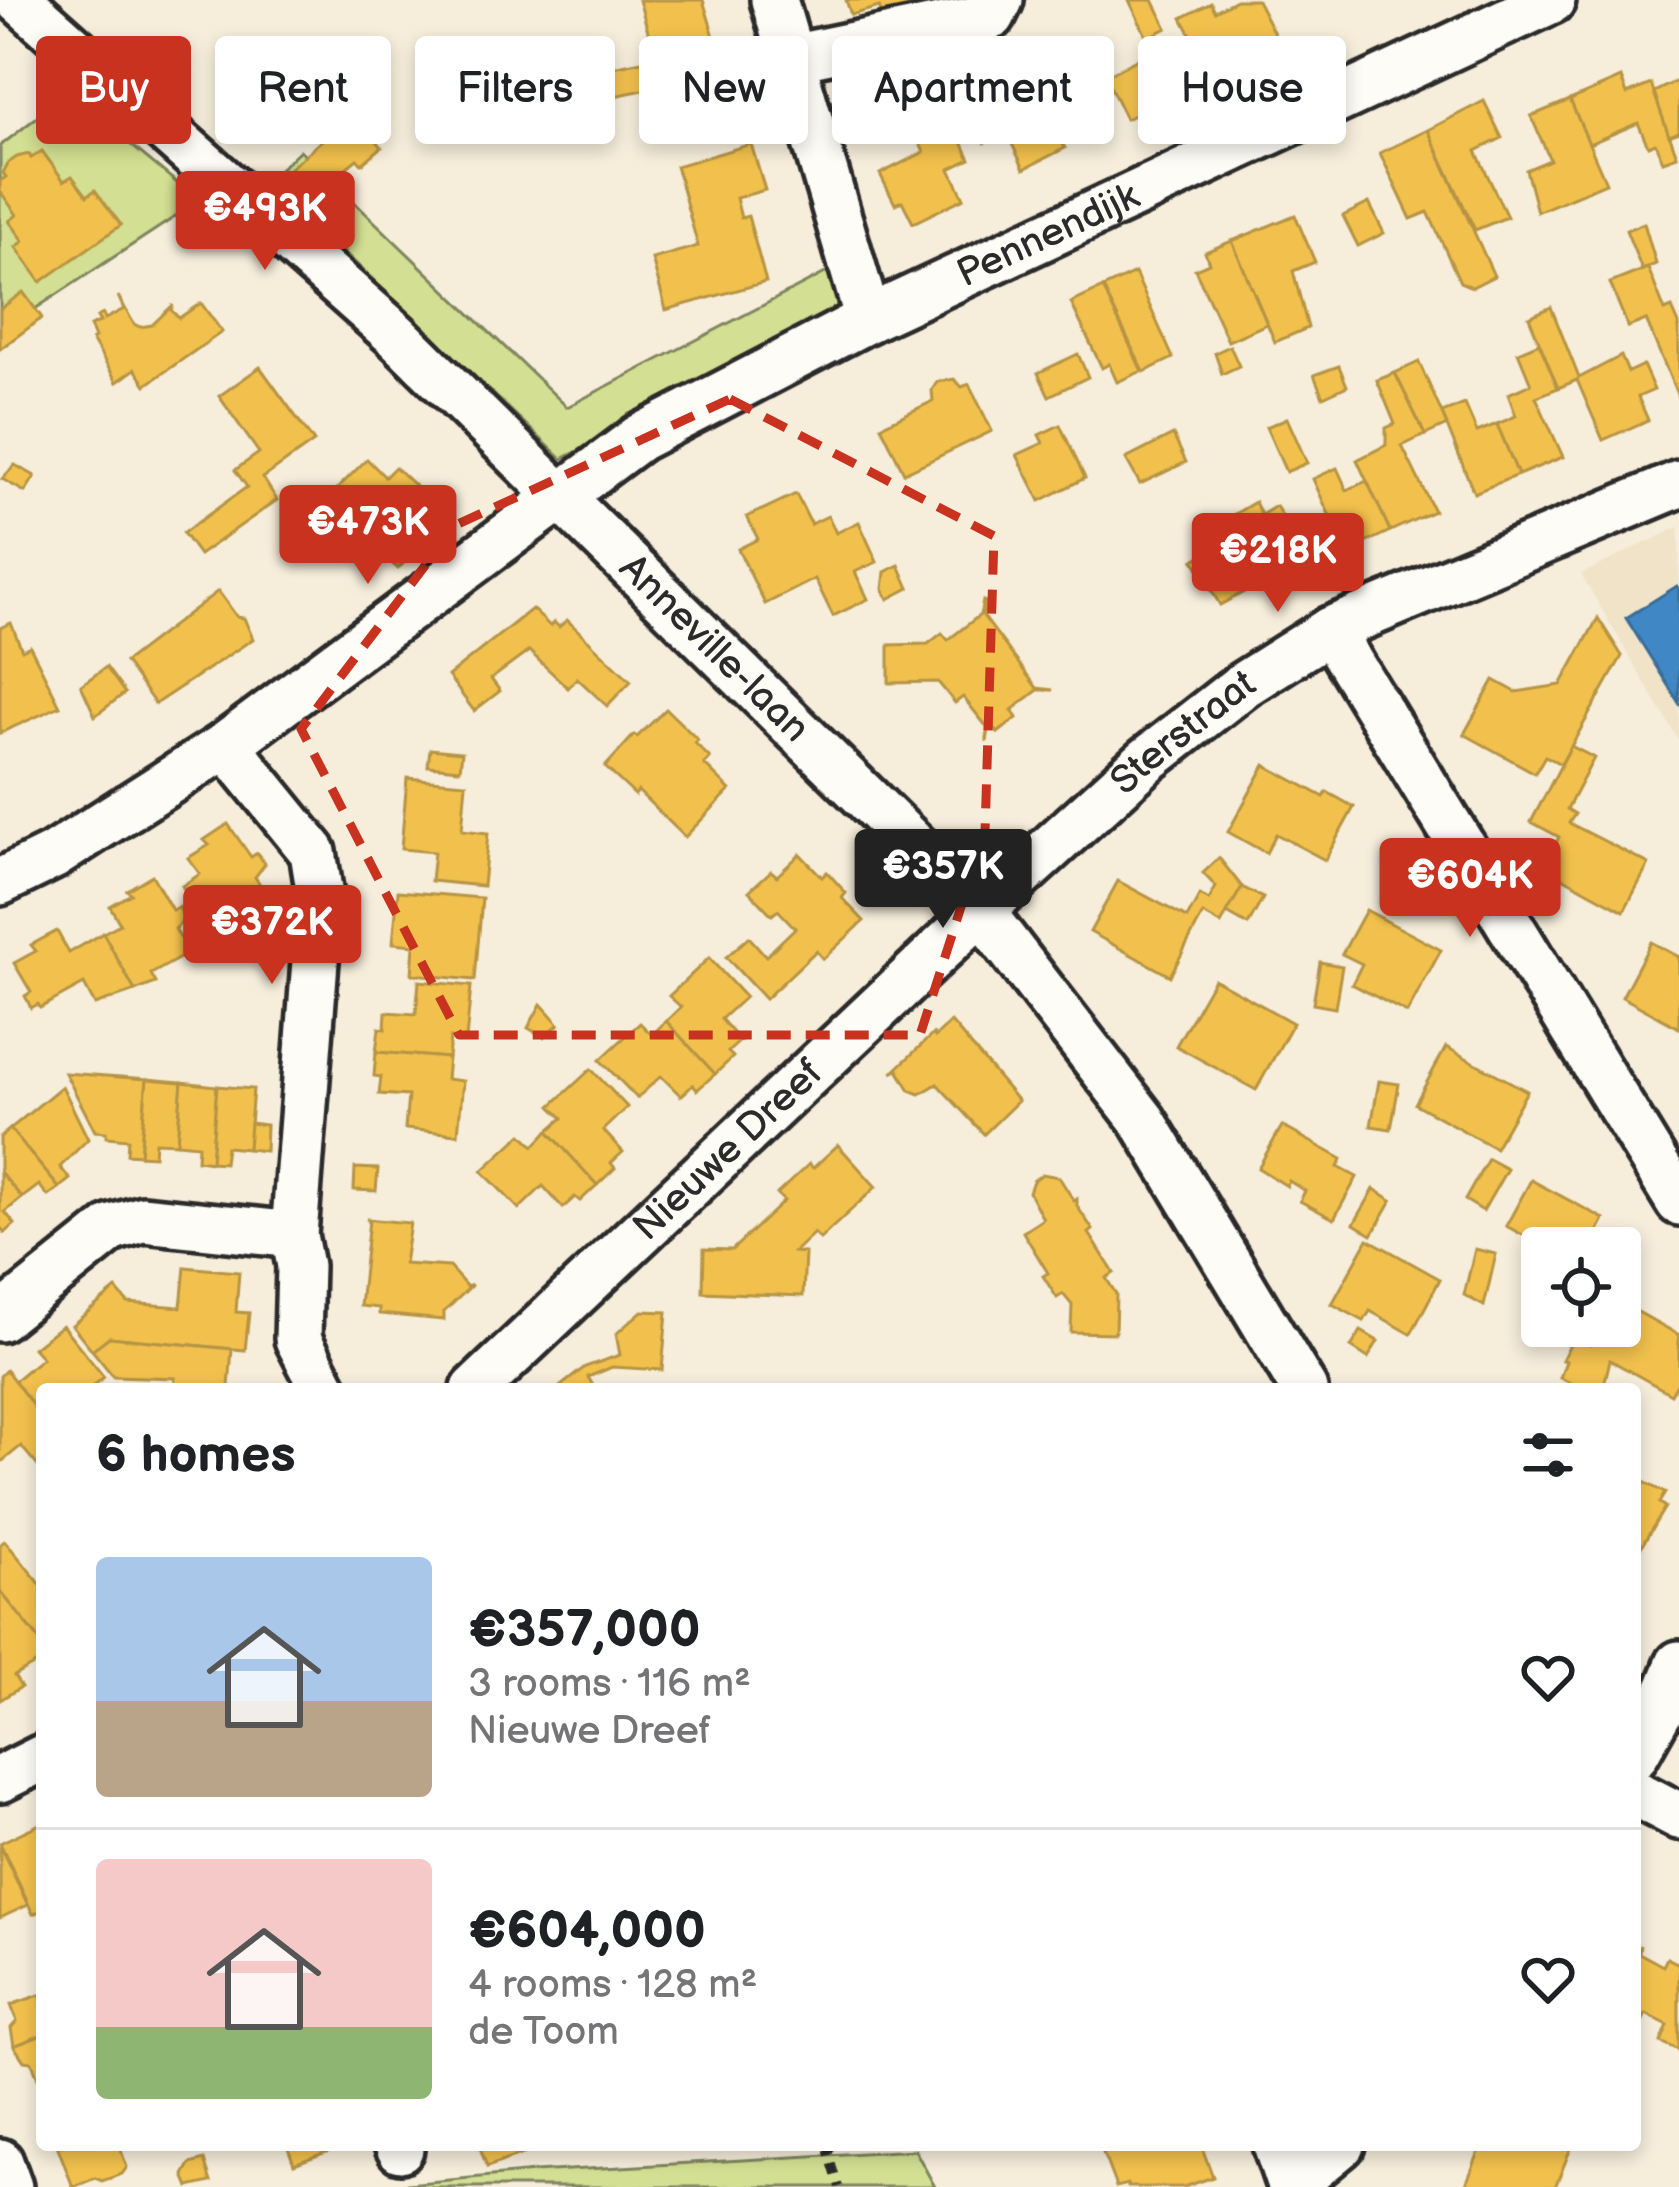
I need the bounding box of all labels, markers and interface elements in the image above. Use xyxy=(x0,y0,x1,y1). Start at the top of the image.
chip: Buy xyxy=(36,36,191,144)
chip: Rent xyxy=(215,36,391,144)
chip: Filters xyxy=(415,36,615,144)
chip: New xyxy=(639,36,808,144)
chip: Apartment xyxy=(832,36,1114,144)
chip: House xyxy=(1138,36,1346,144)
pin: €493K xyxy=(181,171,349,273)
street label: Pennendijk xyxy=(950,172,1147,298)
text: €493K xyxy=(203,186,327,233)
pin: €473K xyxy=(284,485,452,587)
text: €473K xyxy=(306,500,430,547)
pin: €218K xyxy=(1194,513,1362,615)
text: €218K xyxy=(1219,528,1337,575)
street label: Anneville-laan xyxy=(609,545,819,752)
street label: Sterstraat xyxy=(1101,660,1264,805)
pin: €357K xyxy=(859,829,1027,931)
pin: €604K xyxy=(1386,838,1554,940)
text: €357K xyxy=(882,844,1004,891)
text: €604K xyxy=(1407,853,1533,900)
pin: €372K xyxy=(188,885,356,987)
text: €372K xyxy=(210,900,334,947)
street label: Nieuwe Dreef xyxy=(624,1050,832,1251)
map controls xyxy=(1521,1227,1641,1347)
button: locate xyxy=(1521,1227,1641,1347)
icon: filters xyxy=(1515,1422,1581,1488)
text: 6 homes xyxy=(96,1425,296,1486)
text: €357,000 xyxy=(468,1600,700,1661)
icon: home xyxy=(192,1605,336,1749)
icon: heart xyxy=(1515,1644,1581,1710)
text: 3 rooms · 116 m² xyxy=(468,1661,751,1708)
text: Nieuwe Dreef xyxy=(468,1708,711,1755)
text: €604,000 xyxy=(468,1901,706,1962)
icon: home xyxy=(192,1907,336,2051)
icon: heart xyxy=(1515,1946,1581,2012)
text: 4 rooms · 128 m² xyxy=(468,1962,757,2009)
text: de Toom xyxy=(468,2009,619,2056)

